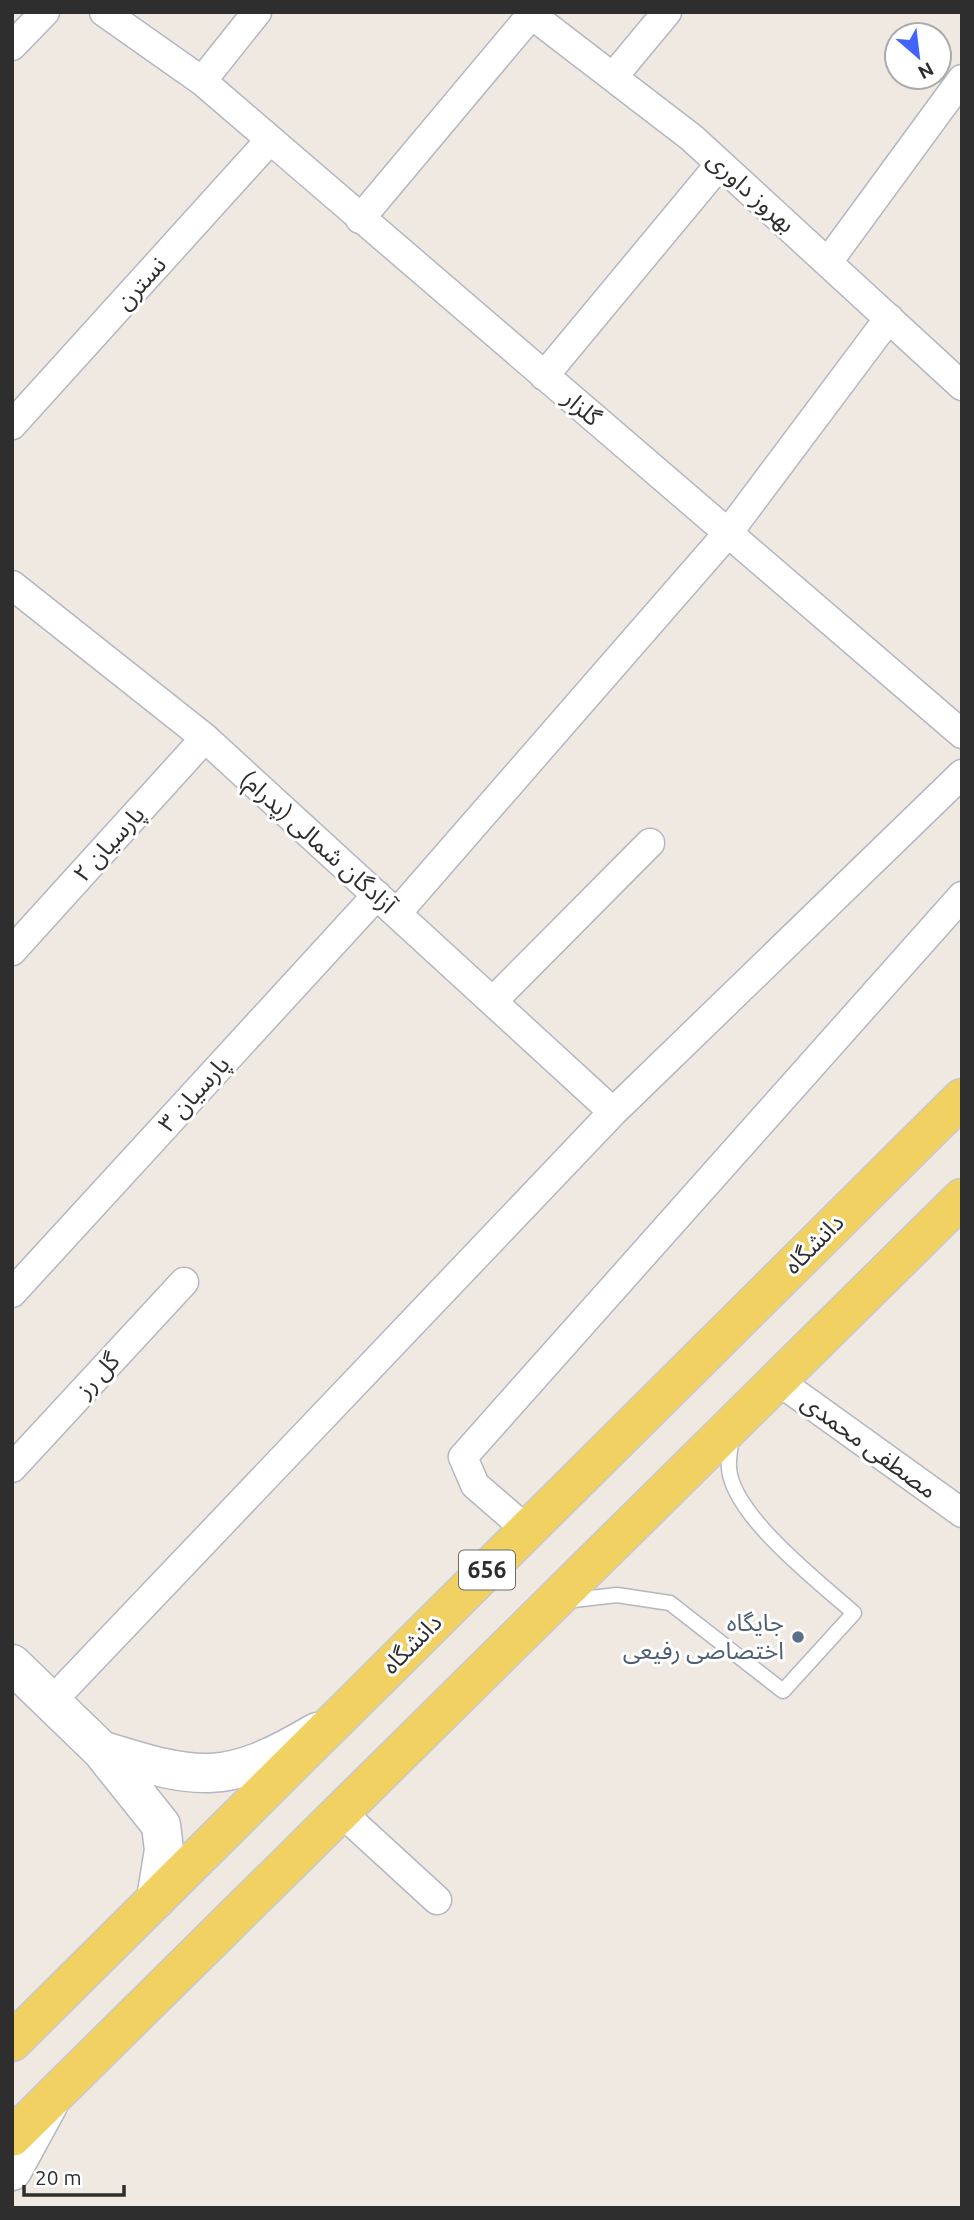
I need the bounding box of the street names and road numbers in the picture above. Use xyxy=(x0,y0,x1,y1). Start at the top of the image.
street label: بهروز داوری xyxy=(701,145,801,239)
street label: نسترن xyxy=(110,251,172,315)
street label: گلزار xyxy=(557,383,607,433)
street label: آزادگان شمالی (پدرام) xyxy=(232,765,402,923)
street label: پارسیان ۲ xyxy=(68,800,151,889)
street label: پارسیان ۳ xyxy=(153,1050,236,1139)
street label: دانشگاه xyxy=(778,1208,849,1279)
street label: گل رز xyxy=(70,1346,126,1404)
street label: مصطفی محمدی xyxy=(796,1388,942,1504)
road number: 656 xyxy=(459,1550,515,1590)
street label: دانشگاه xyxy=(376,1608,447,1679)

